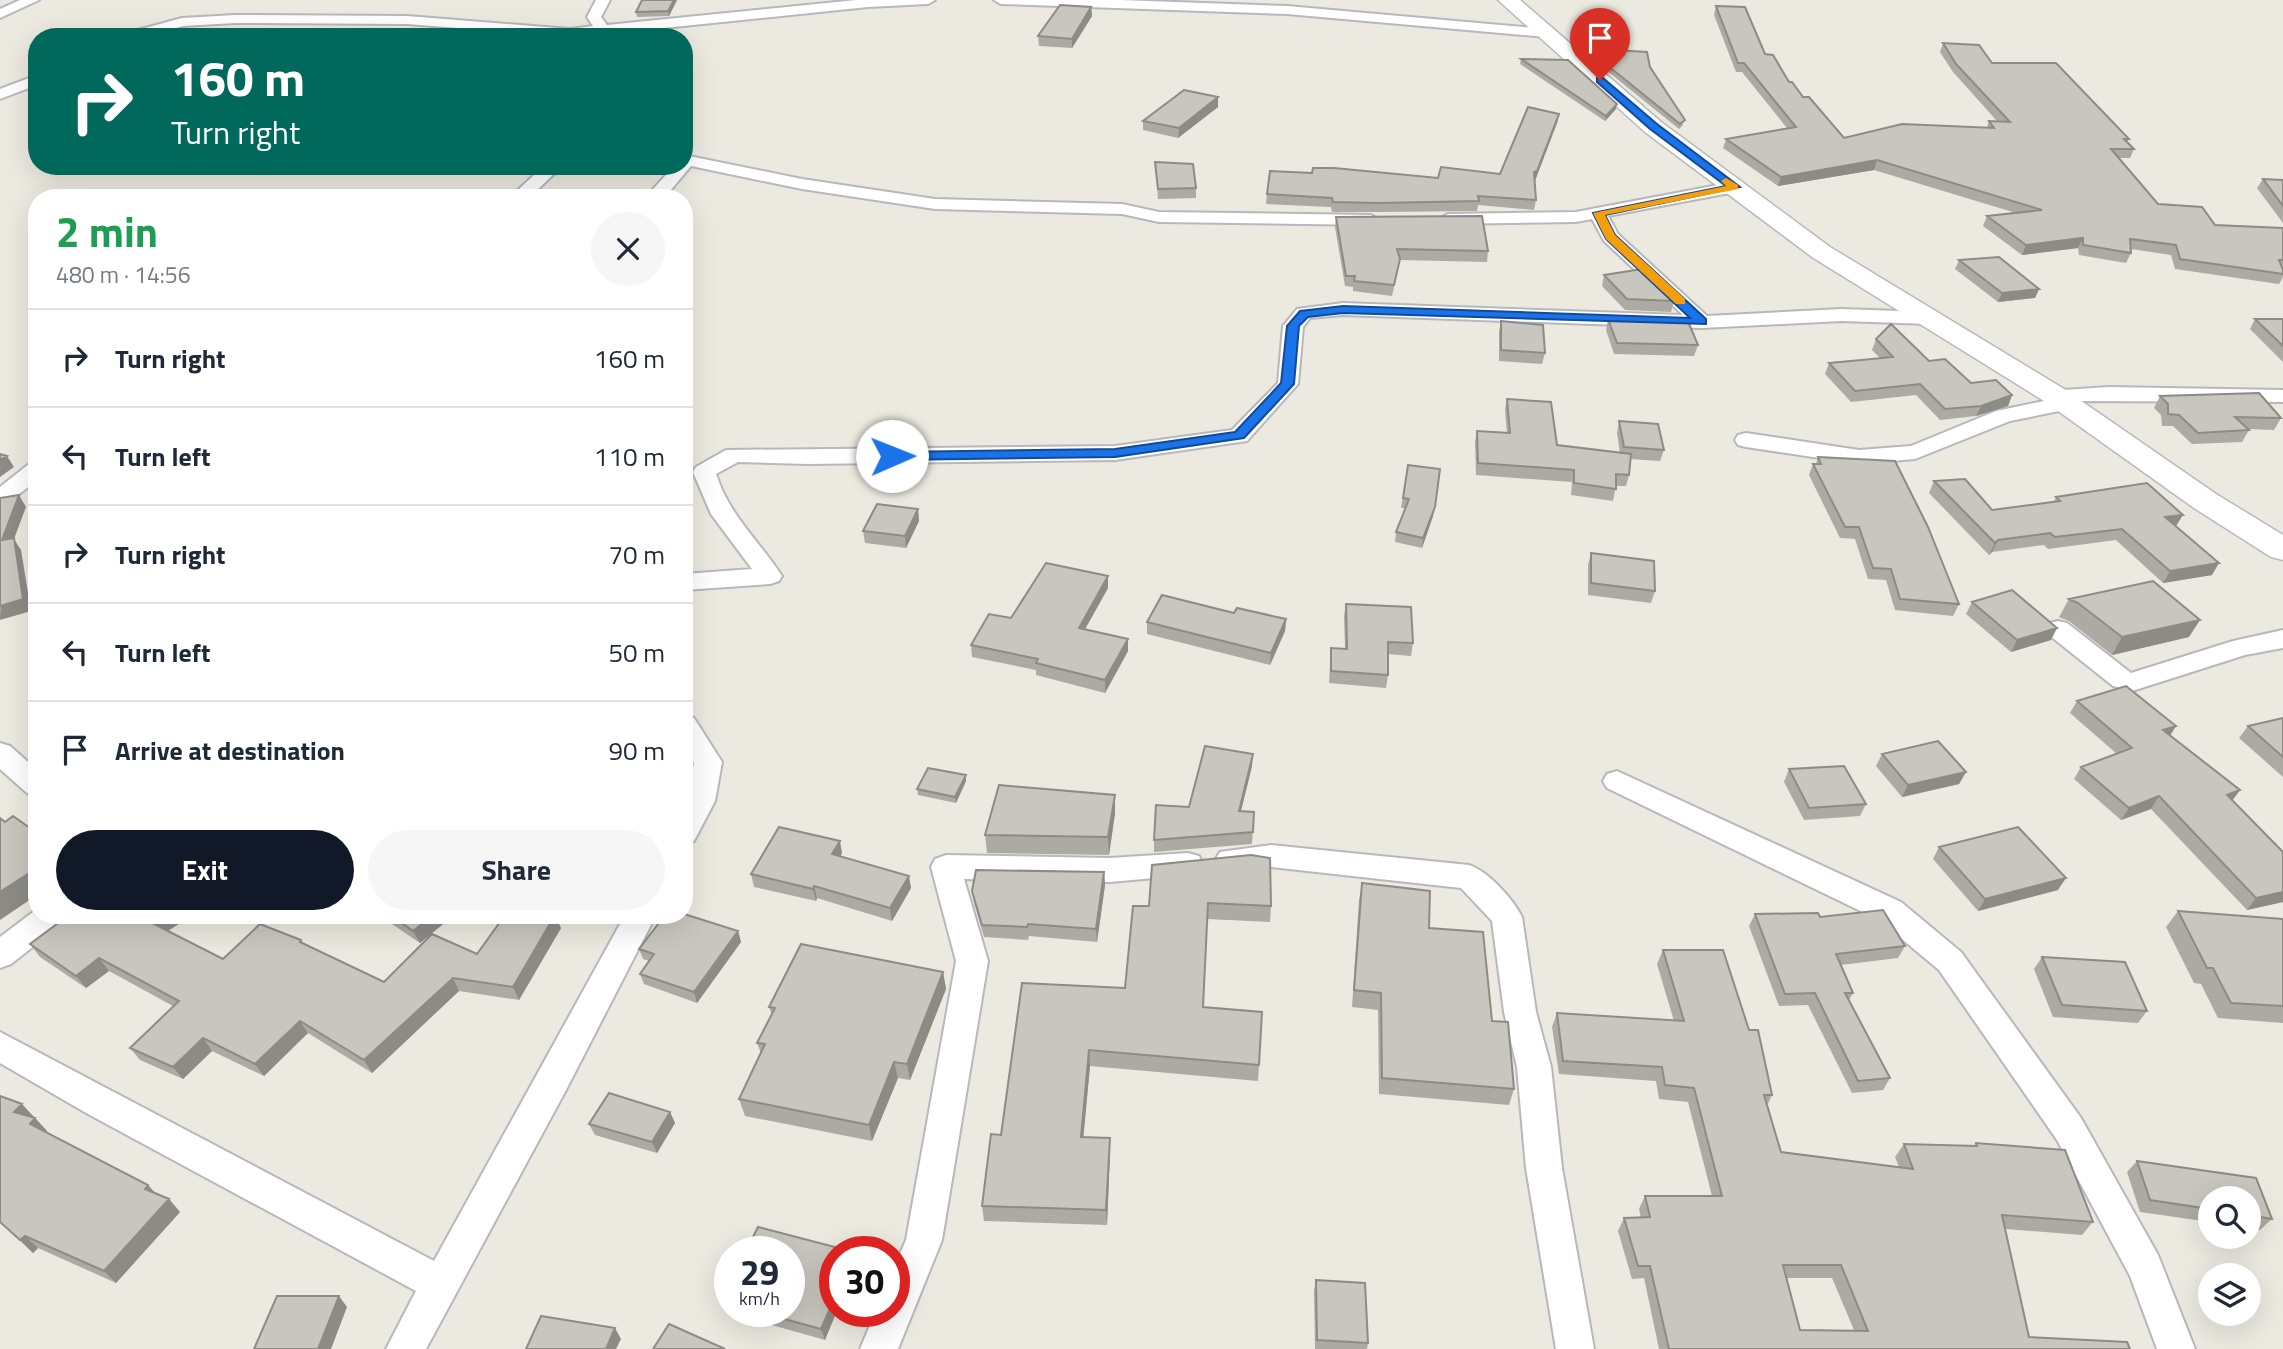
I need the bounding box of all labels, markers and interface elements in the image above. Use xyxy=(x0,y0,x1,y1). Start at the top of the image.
pin xyxy=(1570,8,1630,80)
icon: arrive xyxy=(1581,19,1619,57)
text: 160 m xyxy=(171,40,305,115)
icon: right xyxy=(56,56,147,147)
text: Turn right xyxy=(171,108,300,156)
text: 2 min xyxy=(56,199,158,263)
button: close xyxy=(591,212,665,286)
text: 480 m · 14:56 xyxy=(56,257,191,292)
icon: right xyxy=(56,339,94,377)
text: Turn right xyxy=(115,339,226,378)
text: 160 m xyxy=(594,339,665,378)
position arrow xyxy=(855,419,929,493)
icon: left xyxy=(56,437,94,475)
text: Turn left xyxy=(115,437,210,476)
text: 110 m xyxy=(594,437,665,476)
icon: right xyxy=(56,535,94,573)
text: Turn right xyxy=(115,535,226,574)
text: 70 m xyxy=(608,535,665,574)
icon: left xyxy=(56,633,94,671)
text: Turn left xyxy=(115,633,210,672)
text: 50 m xyxy=(608,633,665,672)
icon: arrive xyxy=(56,731,94,769)
text: Arrive at destination xyxy=(115,731,345,770)
text: 90 m xyxy=(608,731,665,770)
button: Exit xyxy=(56,830,354,910)
button: Share xyxy=(368,830,665,910)
map controls xyxy=(2198,1186,2261,1326)
button: search xyxy=(2198,1186,2261,1249)
speed limit sign: 30 xyxy=(819,1236,910,1327)
text: 29 xyxy=(740,1245,779,1299)
button: layers xyxy=(2198,1263,2261,1326)
text: km/h xyxy=(739,1285,780,1312)

